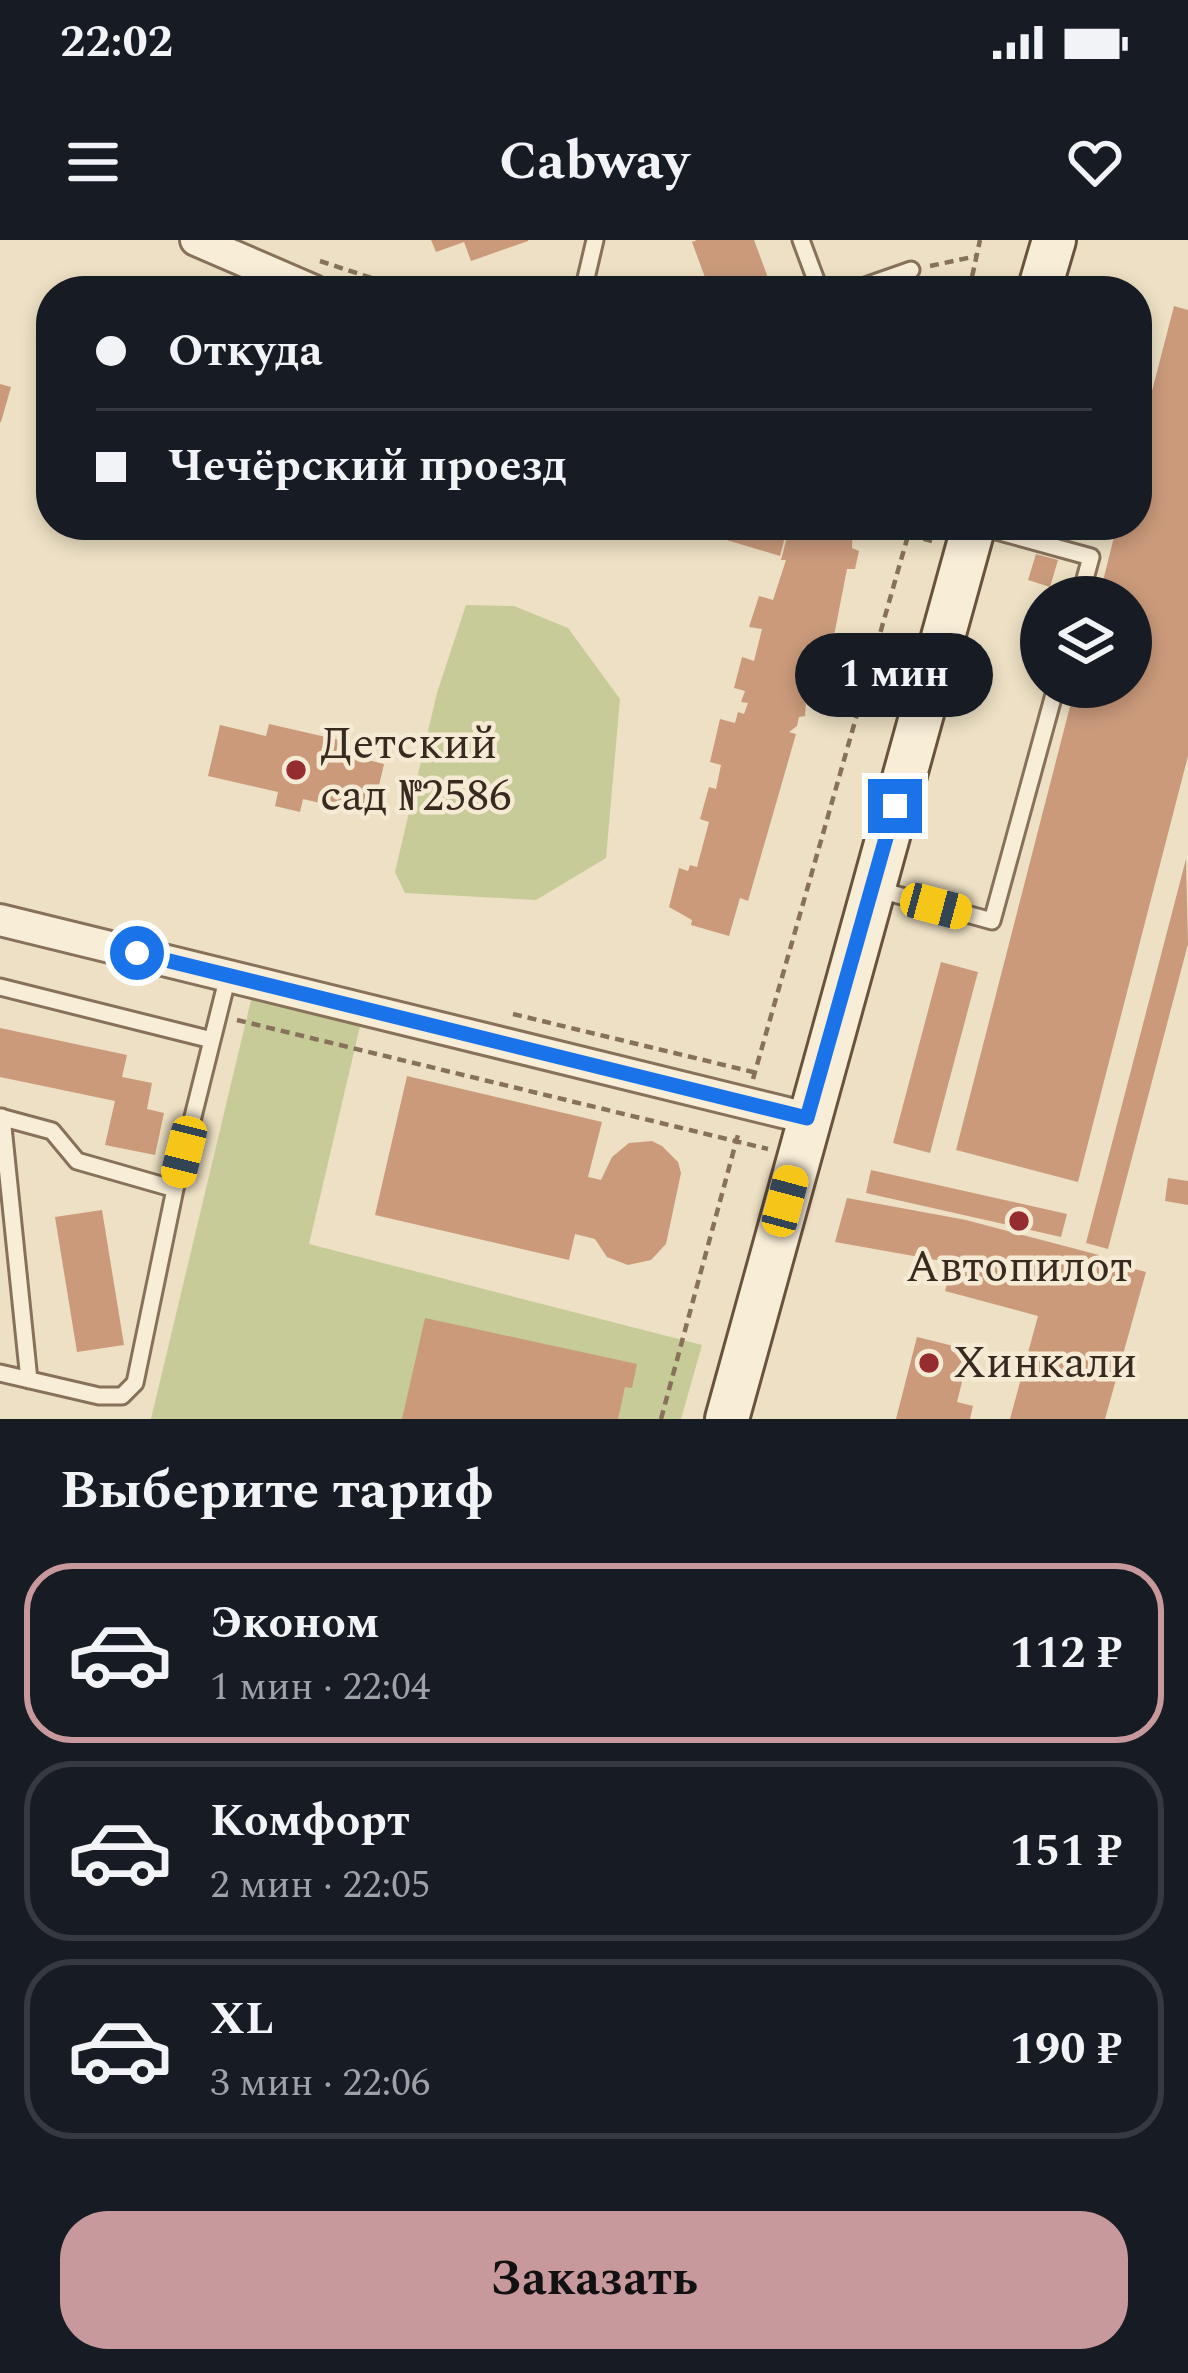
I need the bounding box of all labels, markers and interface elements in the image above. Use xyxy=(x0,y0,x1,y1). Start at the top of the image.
text: 22:02 xyxy=(60,8,173,77)
text: Cabway xyxy=(499,121,689,203)
icon: menu xyxy=(60,129,126,195)
icon: heart xyxy=(1062,129,1128,195)
text: Откуда xyxy=(168,317,323,386)
text: Чечёрский проезд xyxy=(168,432,567,501)
map controls xyxy=(1020,576,1152,708)
button: layers xyxy=(1020,576,1152,708)
callout: 1 мин xyxy=(796,632,994,716)
text: 1 мин xyxy=(839,645,949,704)
place label: Детский сад №2586 xyxy=(320,710,511,831)
marker: Детский сад №2586 xyxy=(283,757,309,783)
route end xyxy=(868,779,922,833)
car xyxy=(897,879,975,933)
route start xyxy=(110,926,164,980)
car xyxy=(158,1113,210,1191)
car xyxy=(758,1162,812,1240)
marker: Автопилот xyxy=(1006,1208,1032,1234)
place label: Автопилот xyxy=(906,1233,1132,1302)
place label: Хинкали xyxy=(953,1329,1137,1398)
marker: Хинкали xyxy=(916,1350,942,1376)
text: Выберите тариф xyxy=(60,1450,494,1532)
text: Эконом xyxy=(210,1589,379,1658)
icon: car xyxy=(66,1599,174,1707)
text: 112 ₽ xyxy=(1010,1619,1122,1688)
text: 1 мин · 22:04 xyxy=(210,1658,430,1717)
text: Комфорт xyxy=(210,1787,410,1856)
icon: car xyxy=(66,1797,174,1905)
text: 151 ₽ xyxy=(1010,1817,1122,1886)
text: 2 мин · 22:05 xyxy=(210,1856,430,1915)
text: XL xyxy=(210,1985,274,2054)
icon: car xyxy=(66,1995,174,2103)
text: 190 ₽ xyxy=(1010,2015,1122,2084)
text: 3 мин · 22:06 xyxy=(210,2054,430,2113)
button: Заказать xyxy=(60,2211,1128,2349)

